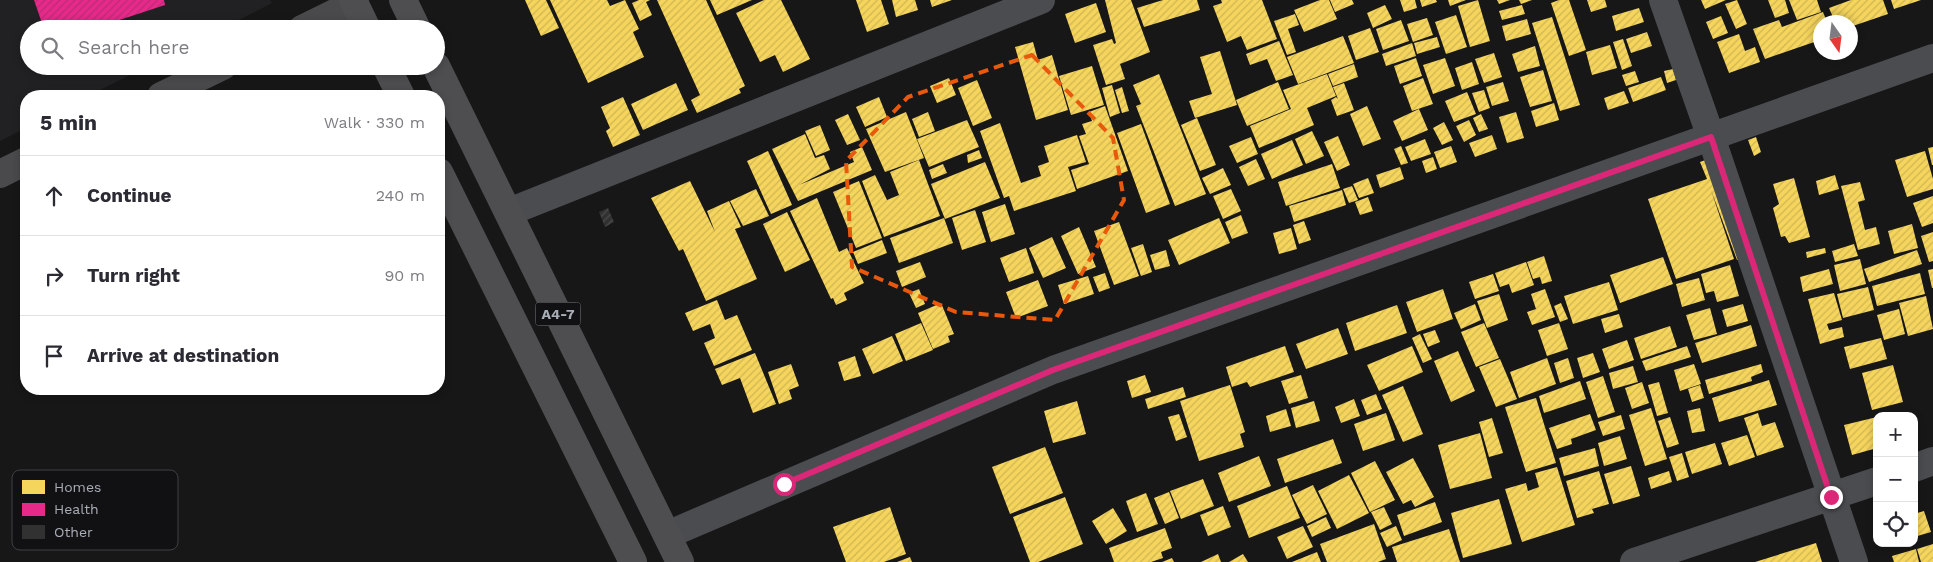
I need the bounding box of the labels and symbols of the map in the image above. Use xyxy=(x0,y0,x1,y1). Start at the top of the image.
north arrow xyxy=(1813,15,1858,60)
road number: A4-7 xyxy=(536,302,580,326)
legend xyxy=(12,470,178,550)
route start xyxy=(773,473,796,496)
text: Homes xyxy=(54,479,101,495)
route end xyxy=(1820,486,1843,509)
text: Health xyxy=(54,501,99,517)
text: Other xyxy=(54,524,93,540)

